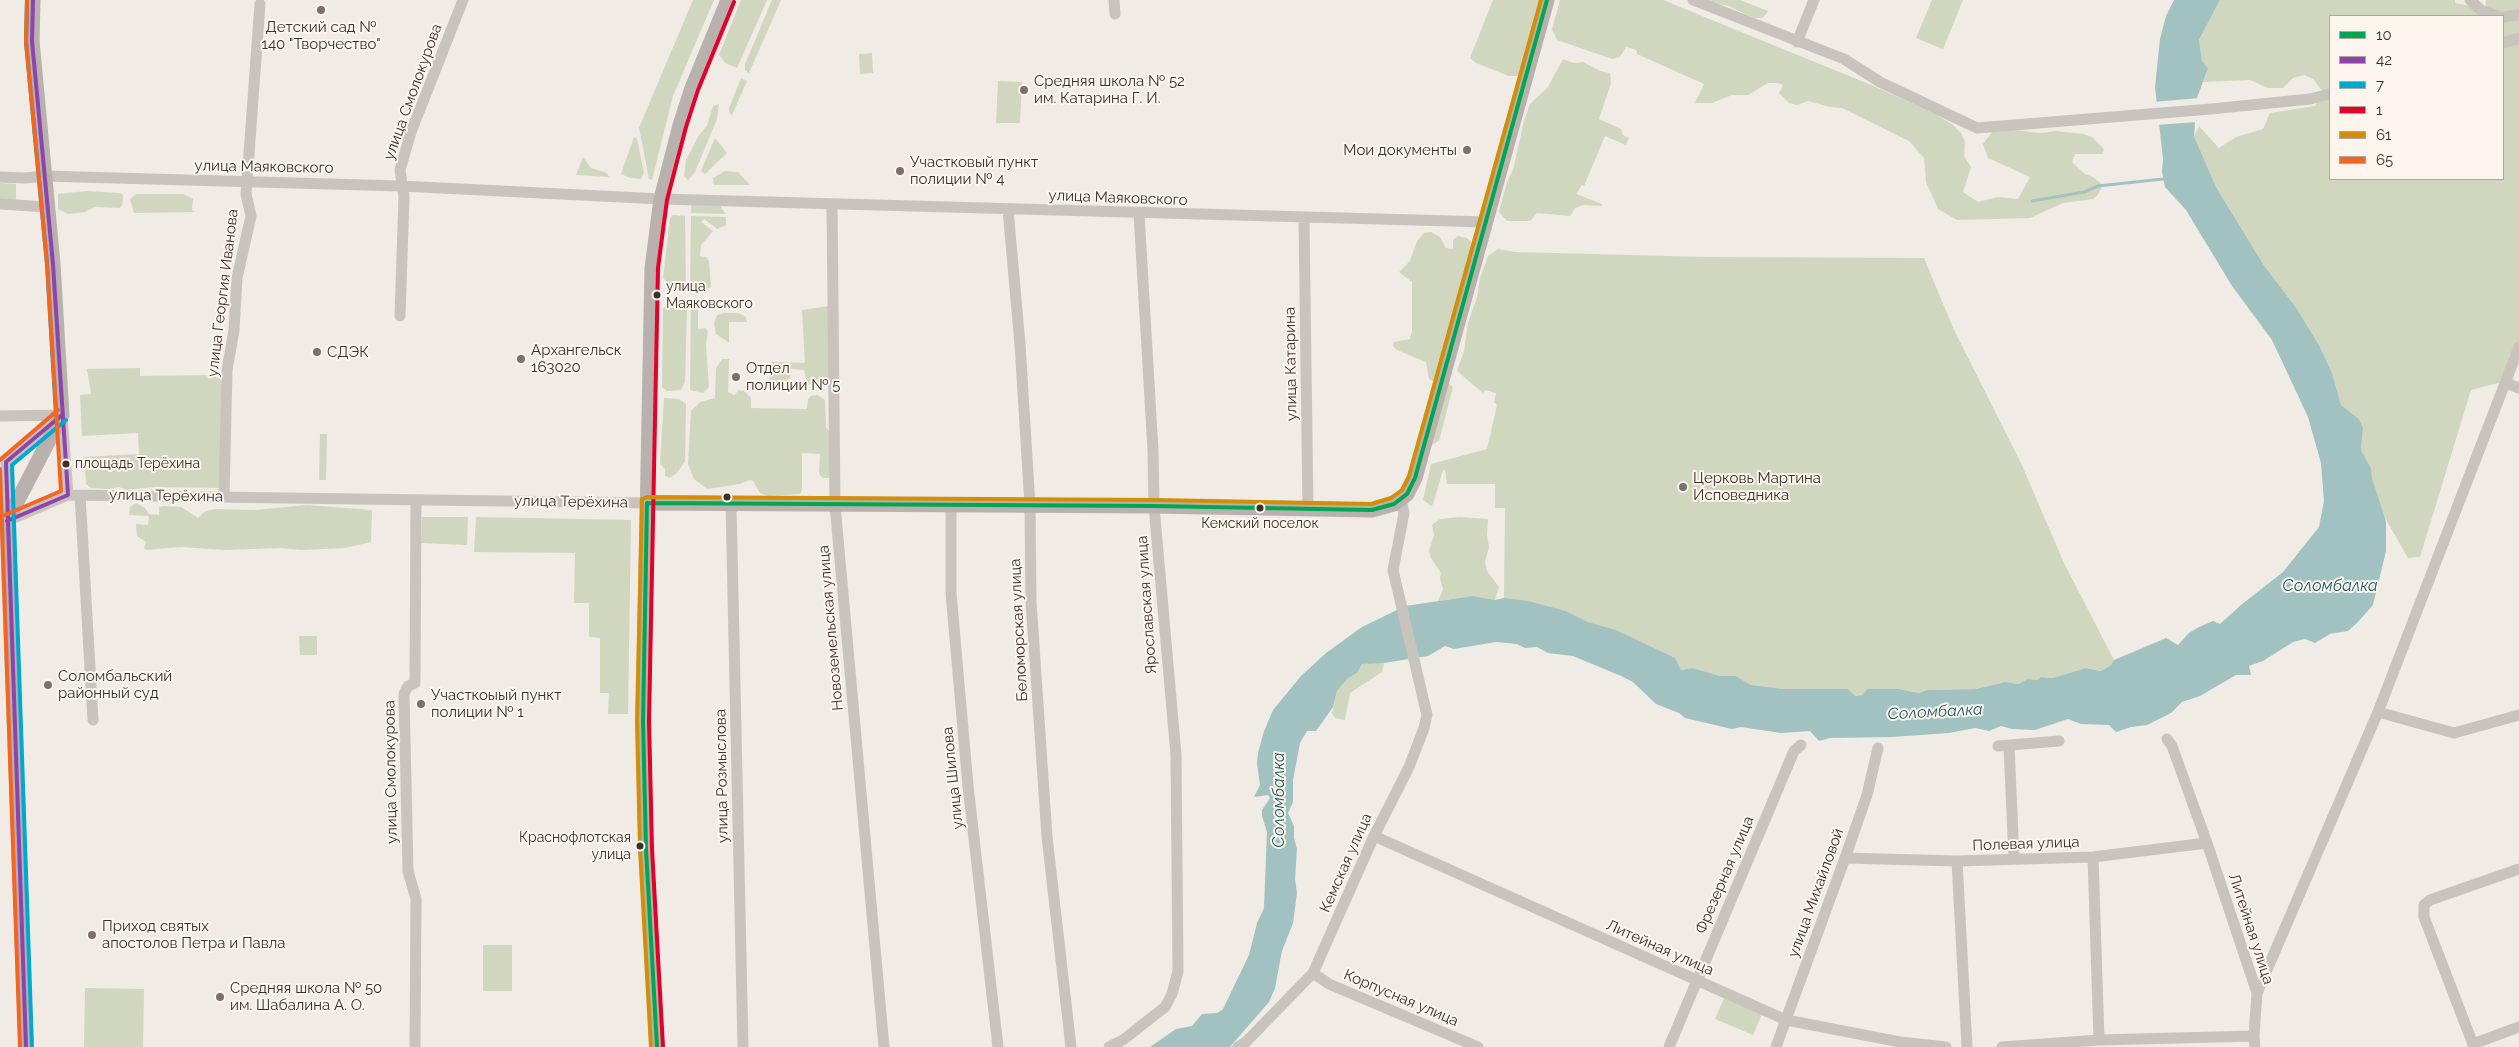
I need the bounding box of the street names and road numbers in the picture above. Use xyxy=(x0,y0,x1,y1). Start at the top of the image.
street label: улица Смолокурова xyxy=(380,21,446,163)
street label: улица Маяковского xyxy=(194,157,334,177)
street label: улица Маяковского xyxy=(1048,187,1188,209)
street label: улица Георгия Иванова xyxy=(204,208,242,378)
street label: улица Катарина xyxy=(1281,307,1301,421)
street label: улица Терёхина xyxy=(109,486,223,506)
street label: улица Терёхина xyxy=(514,492,628,512)
street label: Ярославская улица xyxy=(1133,535,1161,675)
street label: Новоземельская улица xyxy=(815,545,847,711)
street label: Беломорская улица xyxy=(1006,558,1032,702)
street label: улица Смолокурова xyxy=(381,700,401,844)
street label: улица Розмыслова xyxy=(712,709,732,843)
street label: улица Шилова xyxy=(939,726,967,830)
street label: Кемская улица xyxy=(1316,811,1376,915)
street label: Фрезерная улица xyxy=(1692,813,1758,937)
street label: улица Михайловой xyxy=(1784,826,1848,960)
street label: Полевая улица xyxy=(1972,833,2080,855)
street label: Литейная улица xyxy=(2225,871,2277,987)
street label: Литейная улица xyxy=(1604,916,1716,980)
street label: Корпусная улица xyxy=(1341,966,1461,1030)

